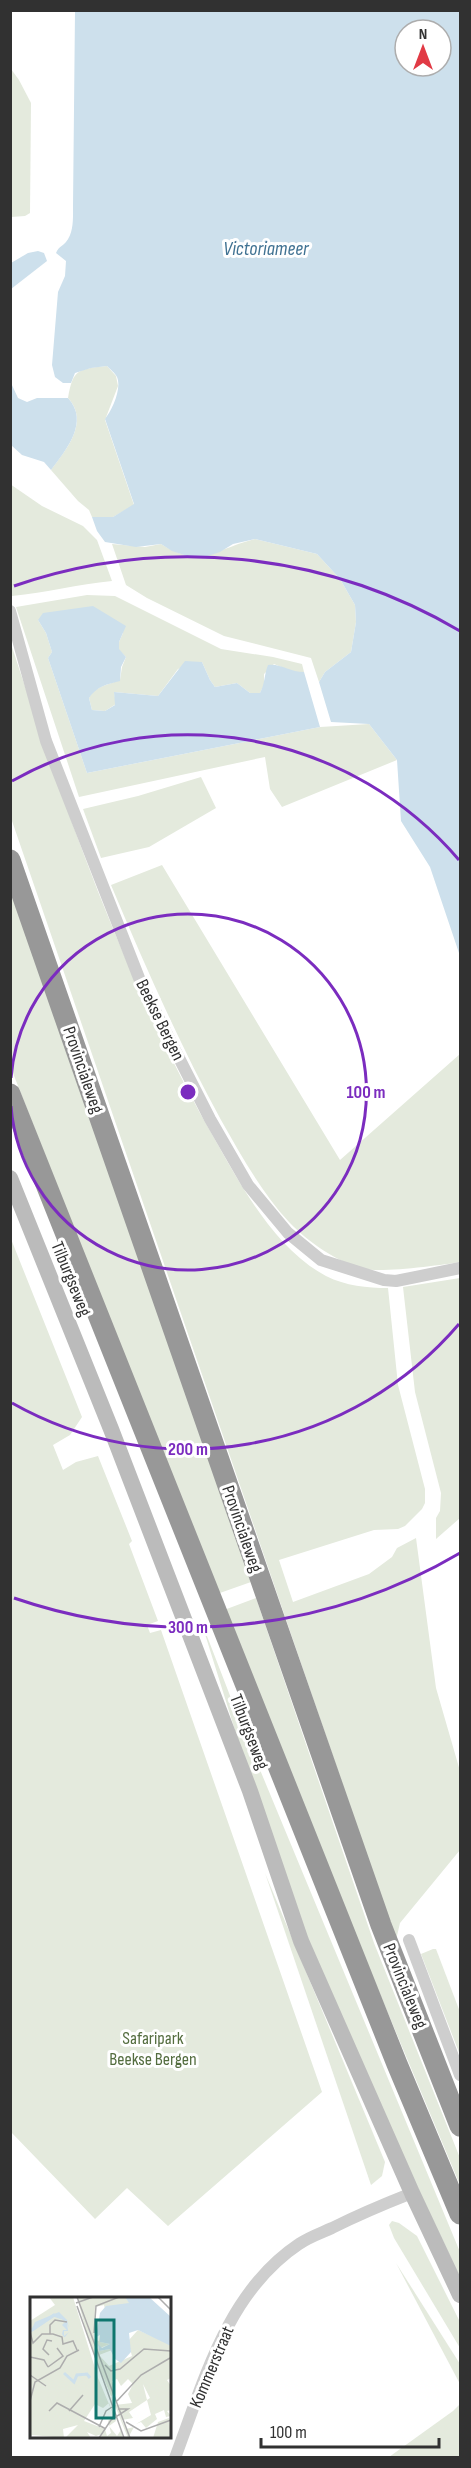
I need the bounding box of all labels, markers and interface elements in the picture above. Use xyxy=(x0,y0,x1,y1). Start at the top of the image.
north arrow xyxy=(393,18,453,78)
text: N xyxy=(419,25,427,44)
water label: Victoriameer xyxy=(223,237,310,261)
street label: Beekse Bergen xyxy=(131,976,189,1064)
street label: Provincialeweg xyxy=(58,1024,108,1116)
centre of rings xyxy=(178,1082,198,1102)
text: 100 m xyxy=(347,1082,386,1103)
street label: Tilburgseweg xyxy=(46,1238,96,1320)
text: 200 m xyxy=(168,1439,208,1460)
street label: Provincialeweg xyxy=(217,1483,267,1575)
text: 300 m xyxy=(168,1617,208,1638)
street label: Tilburgseweg xyxy=(225,1691,273,1773)
street label: Provincialeweg xyxy=(378,1940,432,2032)
park label: Safaripark Beekse Bergen xyxy=(109,2028,197,2070)
inset map xyxy=(30,2297,171,2438)
street label: Kommerstraat xyxy=(185,2323,239,2411)
scale bar xyxy=(261,2411,440,2449)
text: 100 m xyxy=(270,2422,307,2443)

